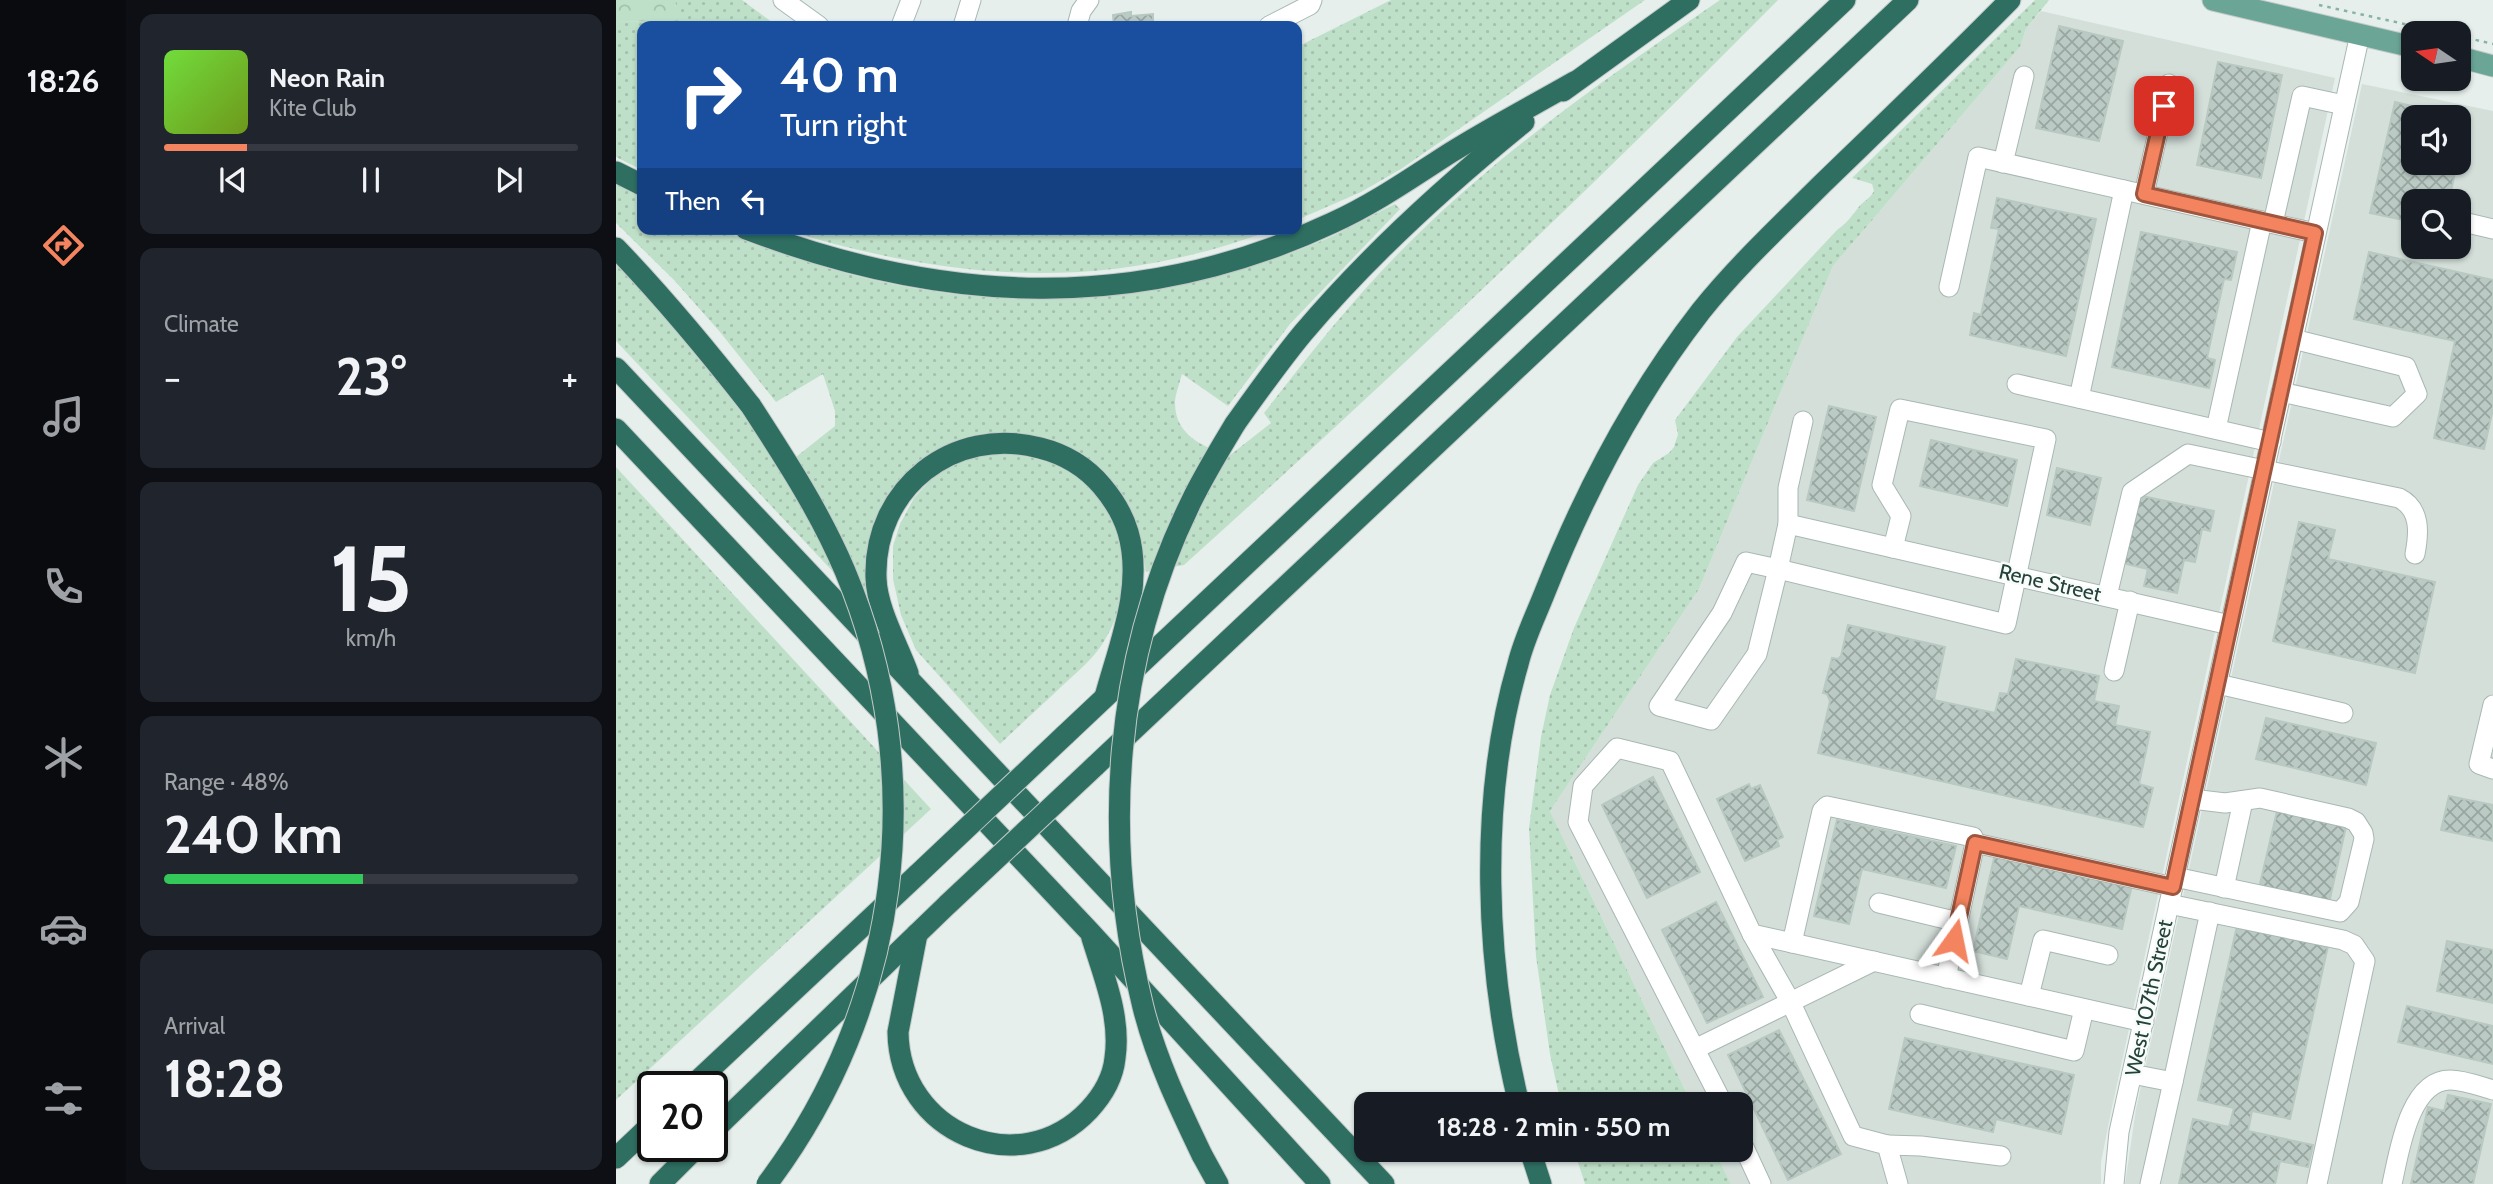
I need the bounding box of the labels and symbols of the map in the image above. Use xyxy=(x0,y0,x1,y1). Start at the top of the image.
north arrow xyxy=(2401,21,2471,91)
pin xyxy=(2134,76,2194,136)
street label: Rene Street xyxy=(1997,559,2104,606)
position arrow xyxy=(1917,903,1991,977)
street label: West 107th Street xyxy=(2120,917,2177,1078)
speed limit sign: 20 xyxy=(637,1071,728,1162)

